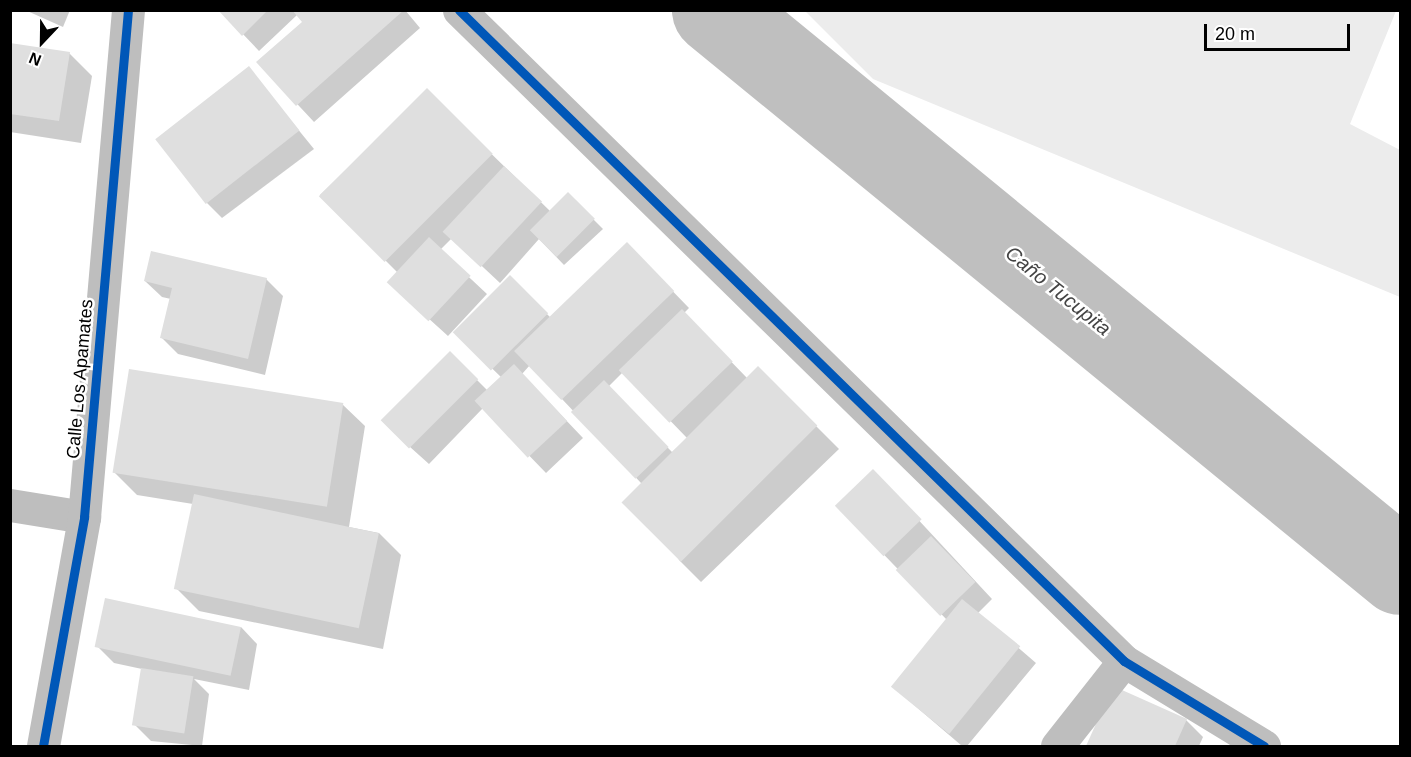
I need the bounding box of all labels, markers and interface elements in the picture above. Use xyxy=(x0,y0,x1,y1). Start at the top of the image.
north arrow xyxy=(12,12,72,72)
scale bar xyxy=(1207,12,1352,50)
text: 20 m xyxy=(1215,24,1255,44)
text: N xyxy=(27,49,44,69)
water label: Caño Tucupita xyxy=(1000,241,1116,341)
street label: Calle Los Apamates xyxy=(62,298,98,460)

